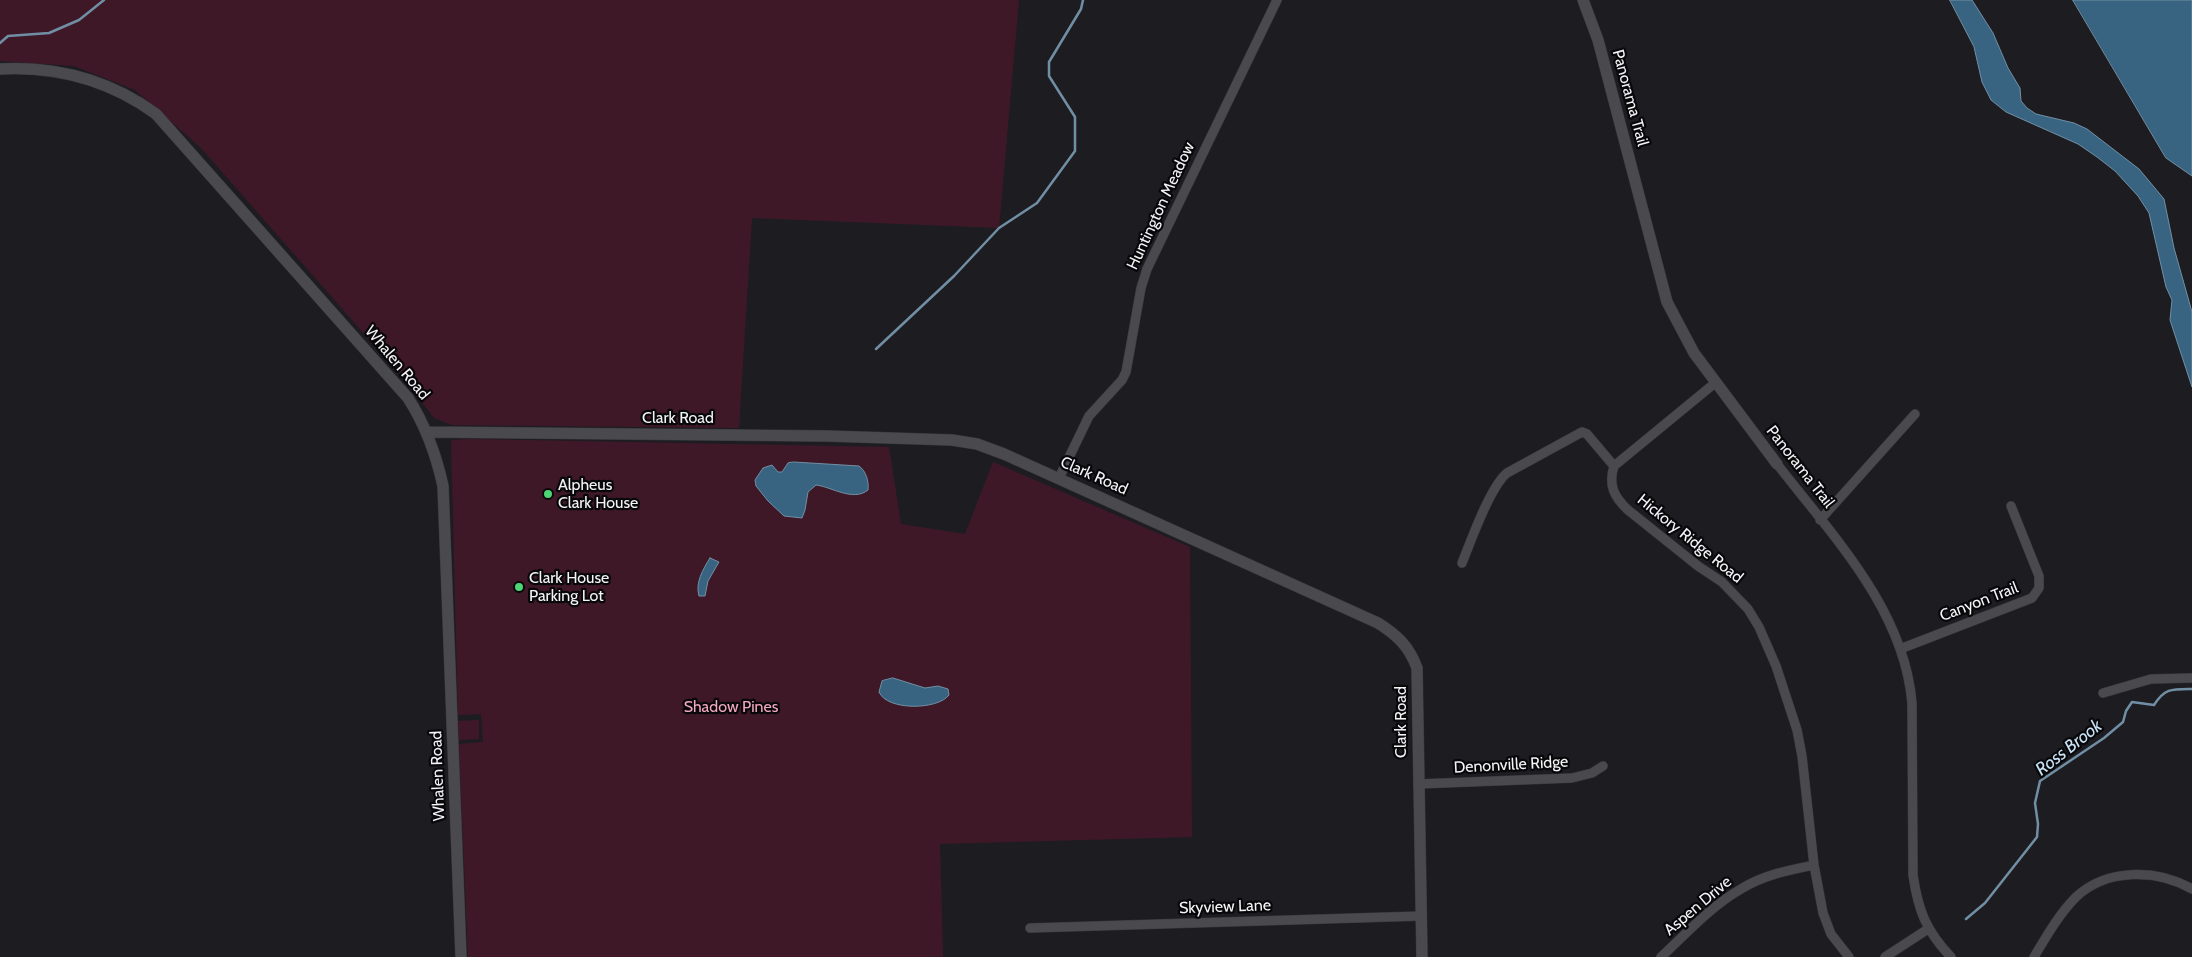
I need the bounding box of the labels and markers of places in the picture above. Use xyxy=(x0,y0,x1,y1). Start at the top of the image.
place label: Alpheus Clark House xyxy=(558,475,638,513)
marker: Alpheus Clark House xyxy=(542,488,554,500)
place label: Clark House Parking Lot xyxy=(529,568,609,606)
marker: Clark House Parking Lot xyxy=(513,581,525,593)

